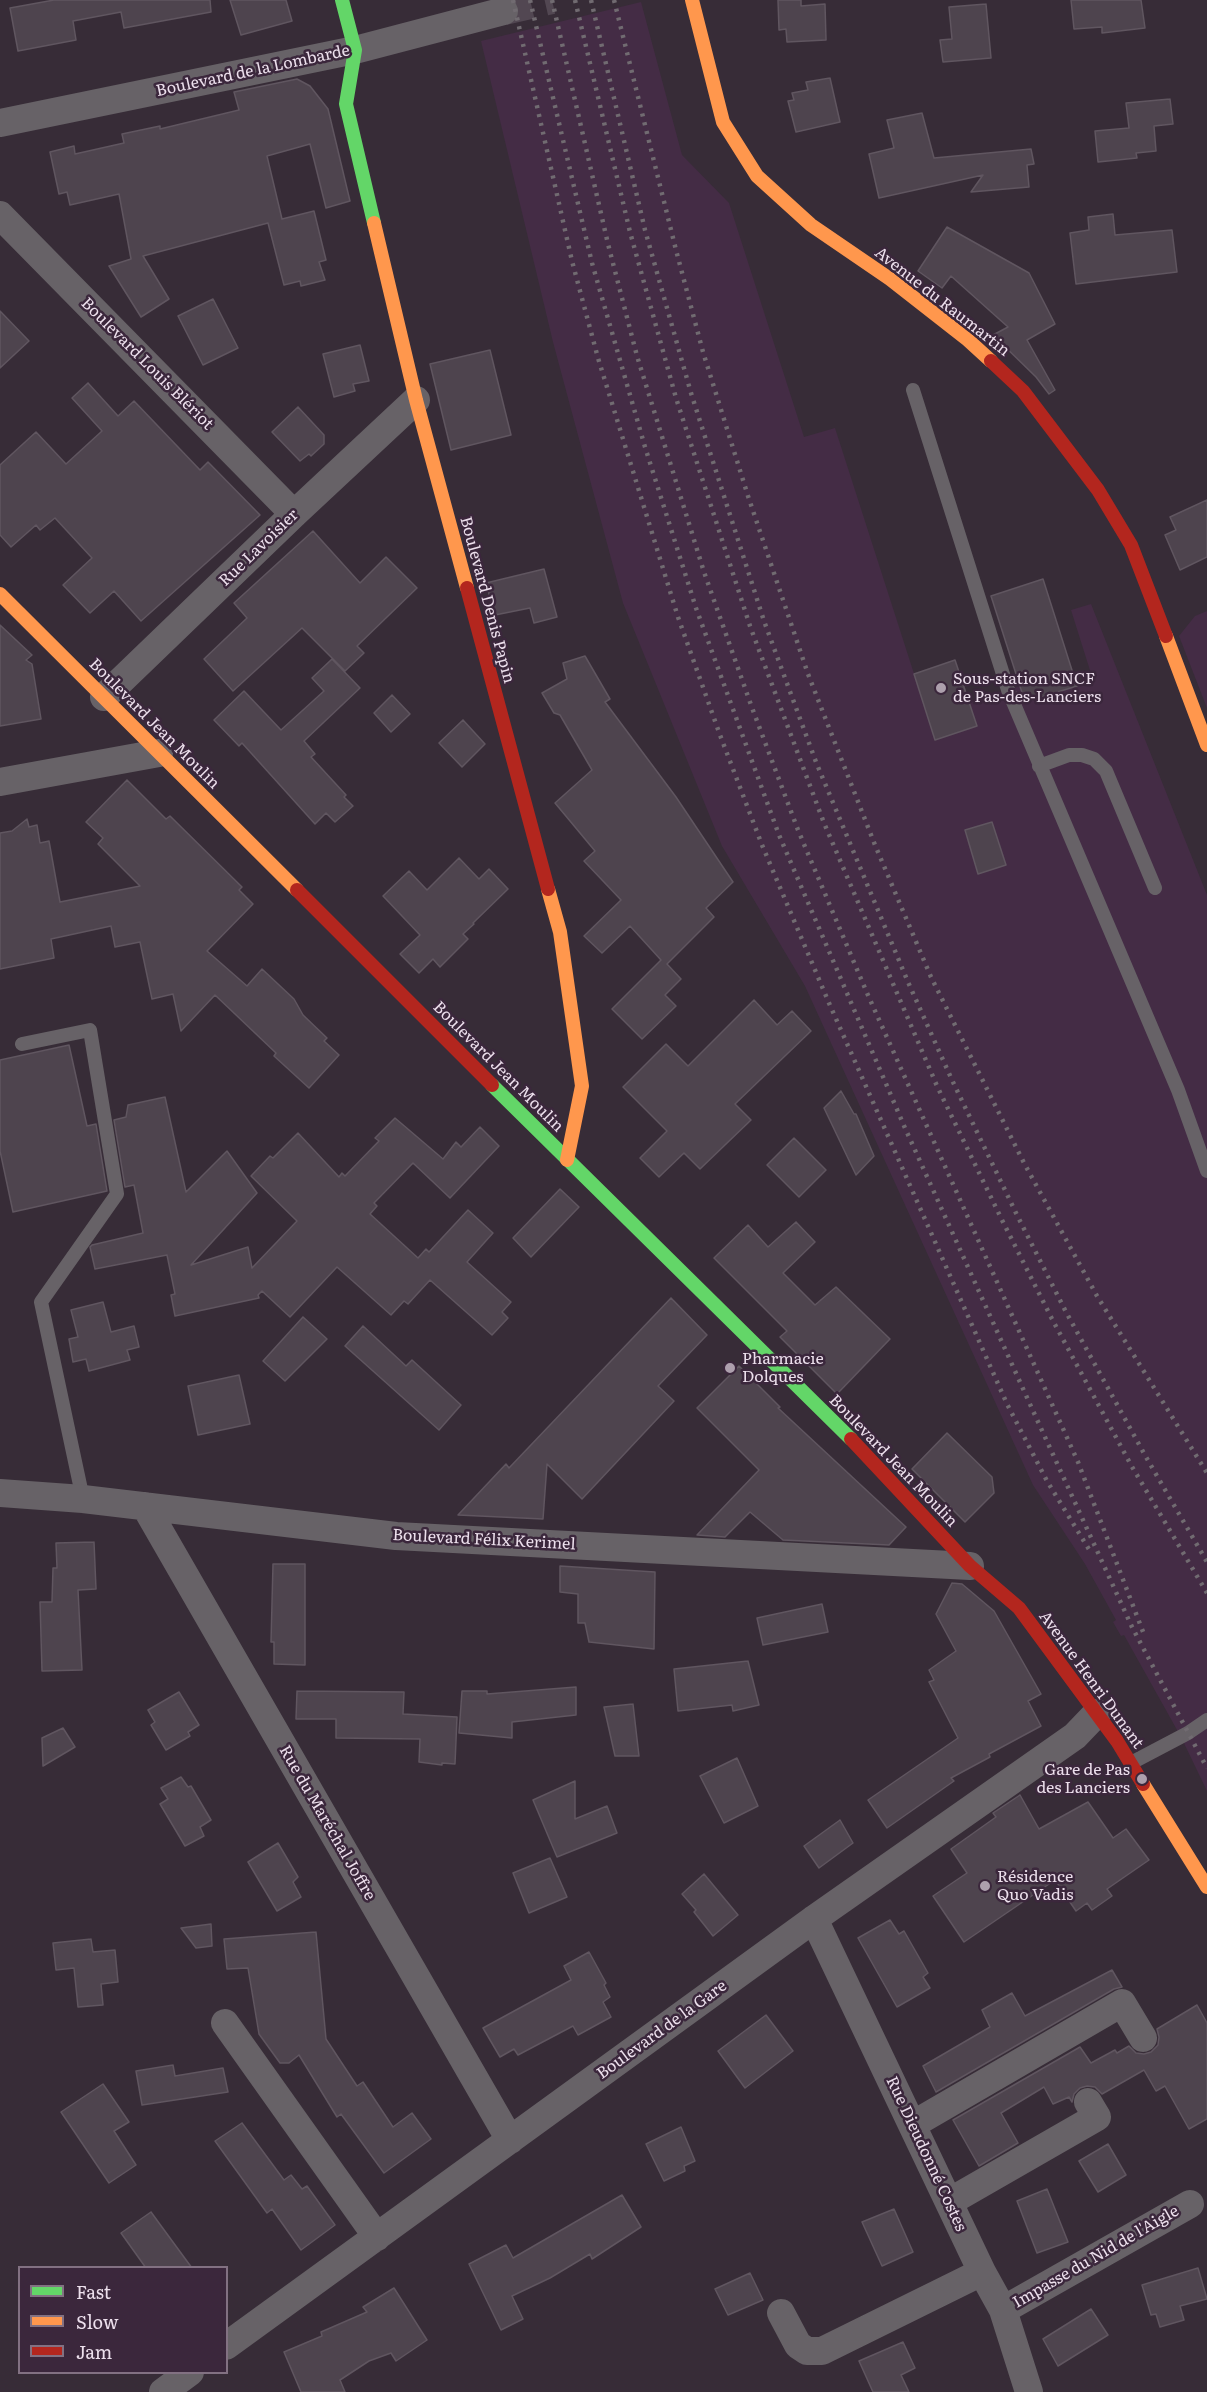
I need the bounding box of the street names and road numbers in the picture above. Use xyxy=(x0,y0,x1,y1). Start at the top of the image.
street label: Boulevard de la Lombarde xyxy=(154,41,352,101)
street label: Avenue du Raumartin xyxy=(871,243,1013,361)
street label: Boulevard Louis Blériot xyxy=(77,294,217,434)
street label: Rue Lavoisier xyxy=(215,505,303,591)
street label: Boulevard Denis Papin xyxy=(455,514,519,686)
street label: Boulevard Jean Moulin xyxy=(85,655,223,793)
street label: Boulevard Jean Moulin xyxy=(429,998,567,1136)
street label: Boulevard Jean Moulin xyxy=(825,1391,961,1531)
street label: Boulevard Félix Kerimel xyxy=(392,1526,576,1554)
street label: Avenue Henri Dunant xyxy=(1035,1607,1147,1753)
street label: Rue du Maréchal Joffre xyxy=(275,1742,379,1904)
street label: Boulevard de la Gare xyxy=(593,1976,731,2084)
street label: Rue Dieudonné Costes xyxy=(882,2073,970,2235)
street label: Impasse du Nid de l'Aigle xyxy=(1010,2202,1182,2312)

